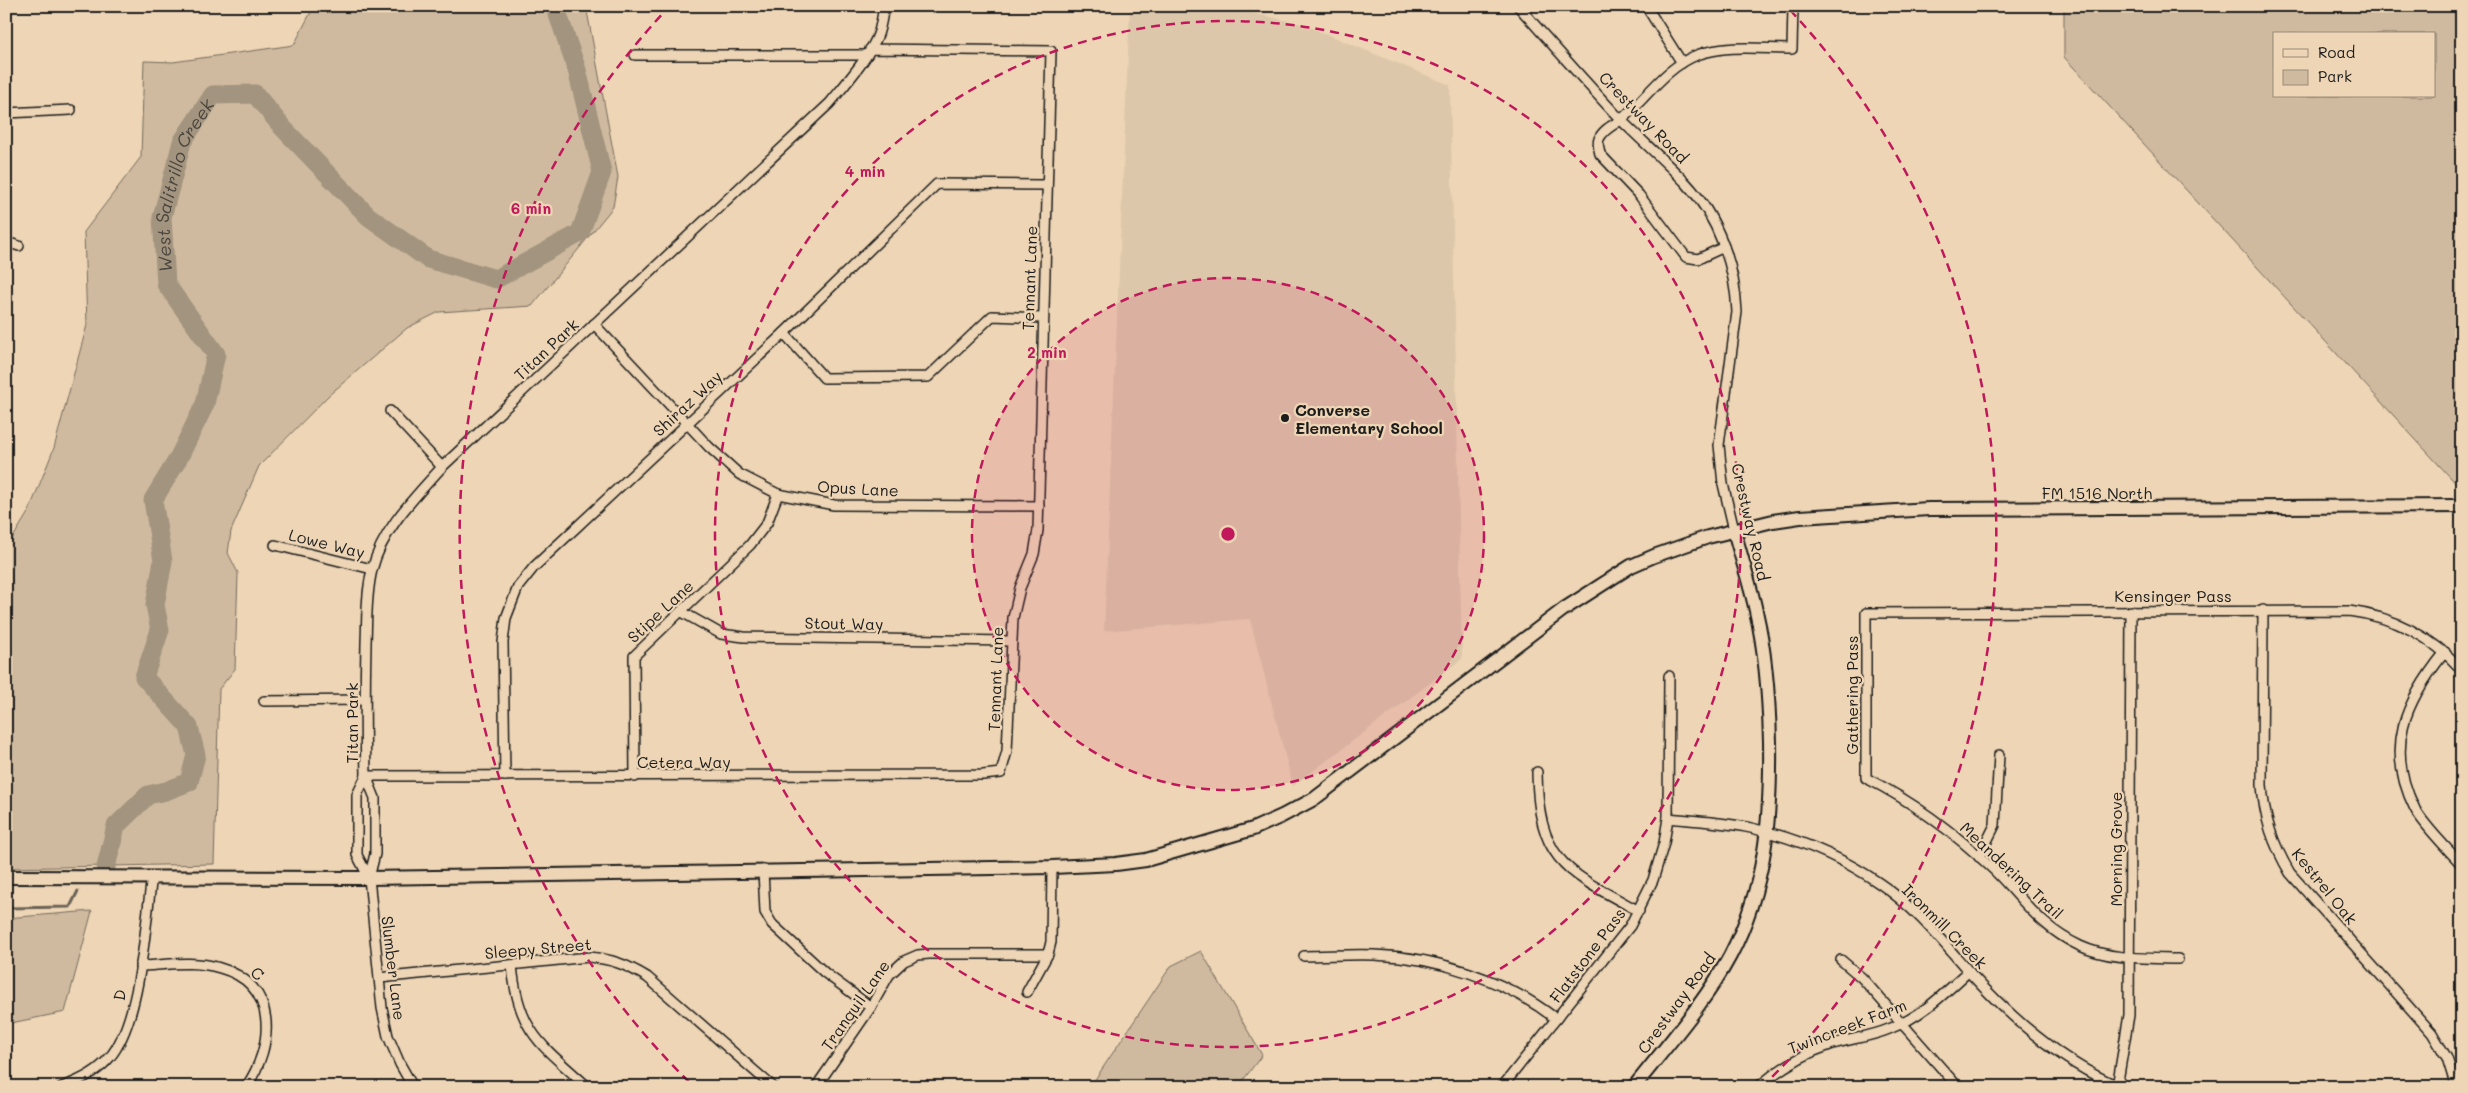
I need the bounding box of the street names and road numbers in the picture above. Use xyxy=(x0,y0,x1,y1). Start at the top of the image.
street label: Crestway Road xyxy=(1595,67,1693,167)
street label: Tennant Lane xyxy=(1017,225,1041,331)
street label: Titan Park xyxy=(509,314,583,384)
street label: Shiraz Way xyxy=(648,366,726,440)
street label: Crestway Road xyxy=(1727,461,1775,583)
street label: Opus Lane xyxy=(817,475,899,501)
street label: FM 1516 North xyxy=(2042,482,2152,503)
street label: Lowe Way xyxy=(287,523,367,563)
street label: Stipe Lane xyxy=(622,575,698,647)
street label: Kensinger Pass xyxy=(2114,585,2232,606)
street label: Stout Way xyxy=(804,612,884,634)
street label: Tennant Lane xyxy=(983,626,1007,732)
street label: Gathering Pass xyxy=(1841,635,1862,755)
street label: Titan Park xyxy=(341,682,362,764)
street label: Cetera Way xyxy=(637,751,731,772)
street label: Morning Grove xyxy=(2105,791,2126,907)
street label: Meandering Trail xyxy=(1956,817,2068,923)
street label: Kestrel Oak xyxy=(2288,843,2362,929)
street label: Ironmill Creek xyxy=(1898,879,1992,973)
street label: Flatstone Pass xyxy=(1544,903,1630,1007)
street label: Slumber Lane xyxy=(377,915,411,1021)
street label: Sleepy Street xyxy=(484,933,592,963)
street label: Crestway Road xyxy=(1632,948,1720,1058)
street label: Tranquil Lane xyxy=(816,956,894,1054)
street label: C xyxy=(247,961,269,985)
street label: D xyxy=(108,988,130,1002)
street label: Twincreek Farm xyxy=(1785,994,1909,1058)

